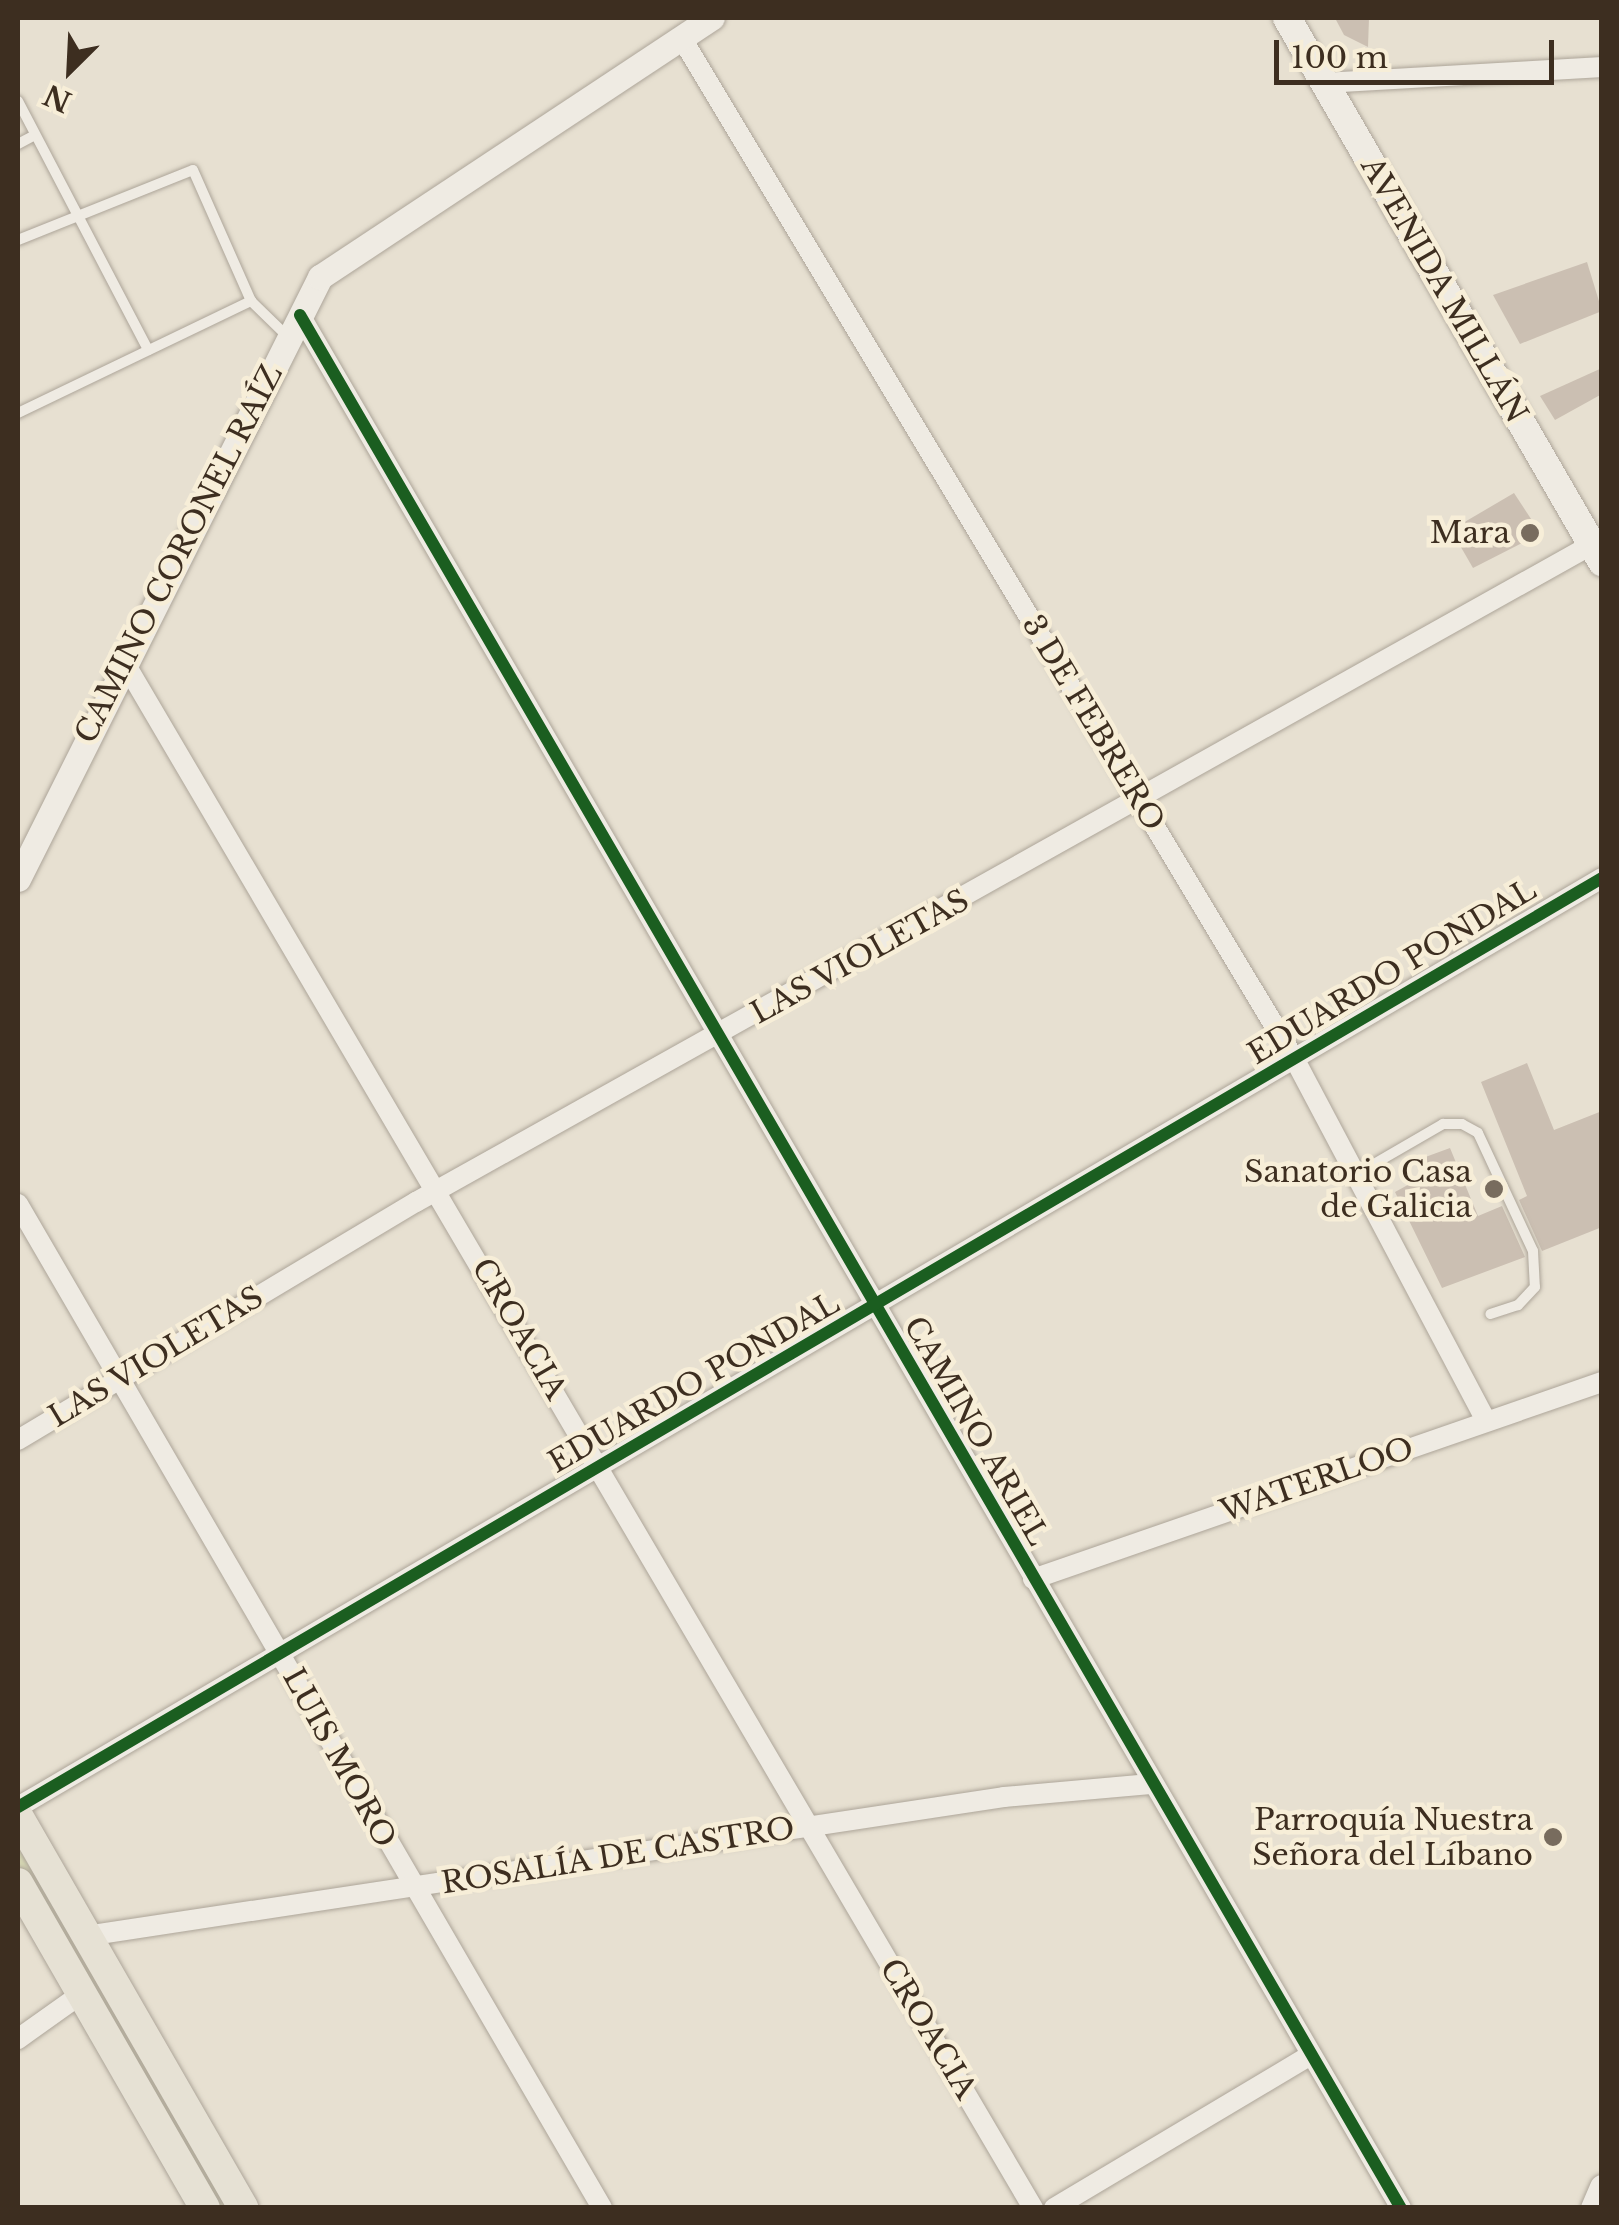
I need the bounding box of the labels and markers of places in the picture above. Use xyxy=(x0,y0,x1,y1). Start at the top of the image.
place label: Mara xyxy=(1430,515,1510,551)
marker: Mara xyxy=(1519,522,1541,544)
place label: Sanatorio Casa de Galicia xyxy=(1244,1154,1472,1224)
marker: Sanatorio Casa de Galicia xyxy=(1481,1176,1507,1202)
place label: Parroquía Nuestra Señora del Líbano xyxy=(1252,1802,1533,1872)
marker: Parroquía Nuestra Señora del Líbano xyxy=(1542,1826,1564,1848)

